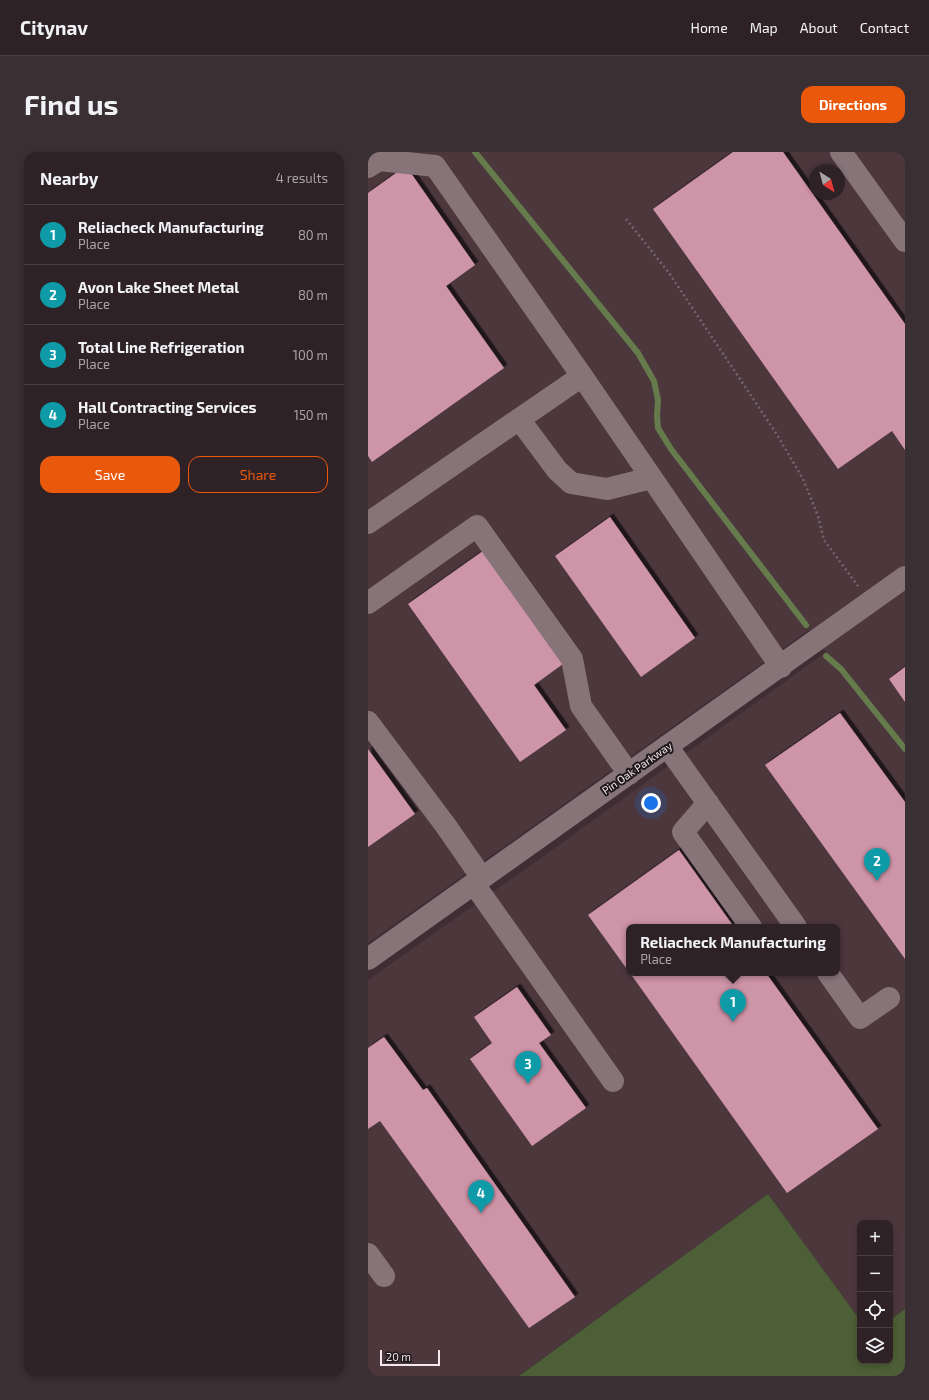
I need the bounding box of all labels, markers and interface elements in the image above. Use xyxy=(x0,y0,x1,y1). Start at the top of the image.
text: Citynav xyxy=(20,16,88,39)
text: Home xyxy=(691,19,728,36)
text: Map xyxy=(750,19,778,36)
text: About xyxy=(800,19,838,36)
text: Contact xyxy=(860,19,909,36)
button: Directions xyxy=(801,86,905,123)
text: Find us xyxy=(24,87,118,121)
north arrow xyxy=(809,164,845,200)
text: Nearby xyxy=(40,168,98,188)
text: 4 results xyxy=(276,170,328,186)
text: Reliacheck Manufacturing xyxy=(78,218,264,236)
text: 1 xyxy=(50,227,56,243)
text: 80 m xyxy=(298,227,328,243)
text: Place xyxy=(78,236,110,252)
text: Avon Lake Sheet Metal xyxy=(78,278,239,296)
text: 2 xyxy=(49,287,57,303)
text: 80 m xyxy=(298,287,328,303)
text: Place xyxy=(78,296,110,312)
text: Total Line Refrigeration xyxy=(78,338,245,356)
text: 3 xyxy=(49,347,57,363)
text: 100 m xyxy=(293,347,328,363)
text: Place xyxy=(78,356,110,372)
text: Hall Contracting Services xyxy=(78,398,257,416)
text: 4 xyxy=(49,407,57,423)
text: 150 m xyxy=(294,407,328,423)
text: Place xyxy=(78,416,110,432)
button: Save xyxy=(40,456,180,493)
button: Share xyxy=(188,456,328,493)
street label: Pin Oak Parkway xyxy=(599,738,674,797)
your location xyxy=(641,793,661,813)
pin: 2 xyxy=(864,848,890,881)
popup xyxy=(626,924,840,976)
text: Reliacheck Manufacturing xyxy=(640,933,826,951)
text: Place xyxy=(640,951,672,967)
pin: 1 xyxy=(720,989,746,1022)
pin: 3 xyxy=(515,1051,541,1084)
pin: 4 xyxy=(468,1180,494,1213)
map controls xyxy=(857,1220,893,1364)
button: + xyxy=(857,1220,893,1256)
button: − xyxy=(857,1256,893,1292)
button: locate xyxy=(857,1292,893,1328)
button: layers xyxy=(857,1328,893,1364)
scale bar xyxy=(380,1348,440,1367)
text: 20 m xyxy=(386,1350,411,1363)

